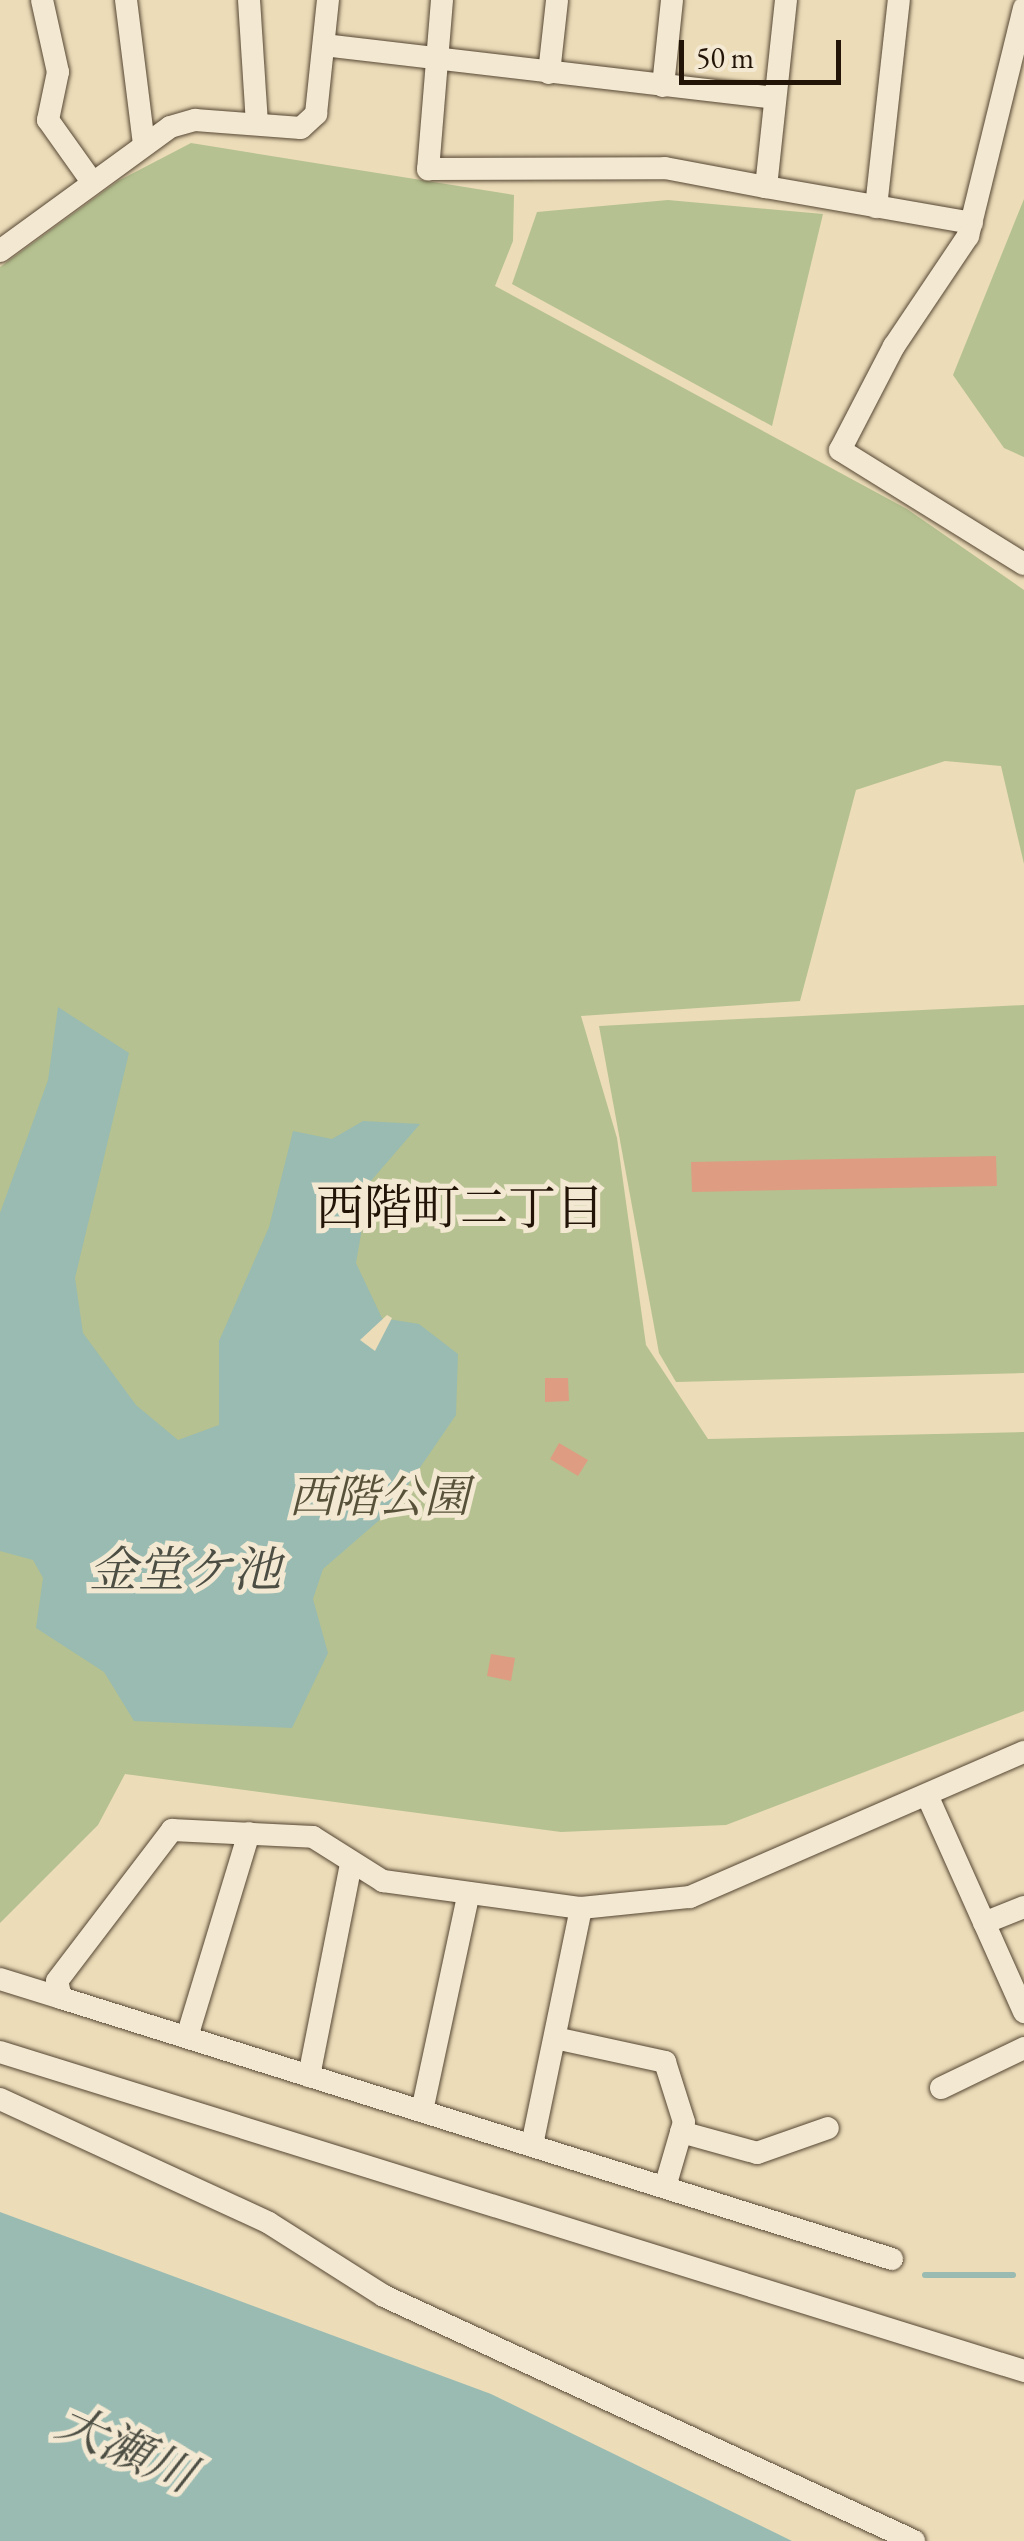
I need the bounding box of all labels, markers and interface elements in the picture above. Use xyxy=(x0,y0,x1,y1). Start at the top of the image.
scale bar xyxy=(684,20,846,82)
text: 50 m xyxy=(696,38,754,77)
district label: 西階町二丁目 xyxy=(316,1179,604,1237)
park label: 西階公園 xyxy=(289,1470,469,1524)
water label: 金堂ケ池 xyxy=(89,1541,281,1599)
water label: 大瀬川 xyxy=(49,2392,203,2504)

